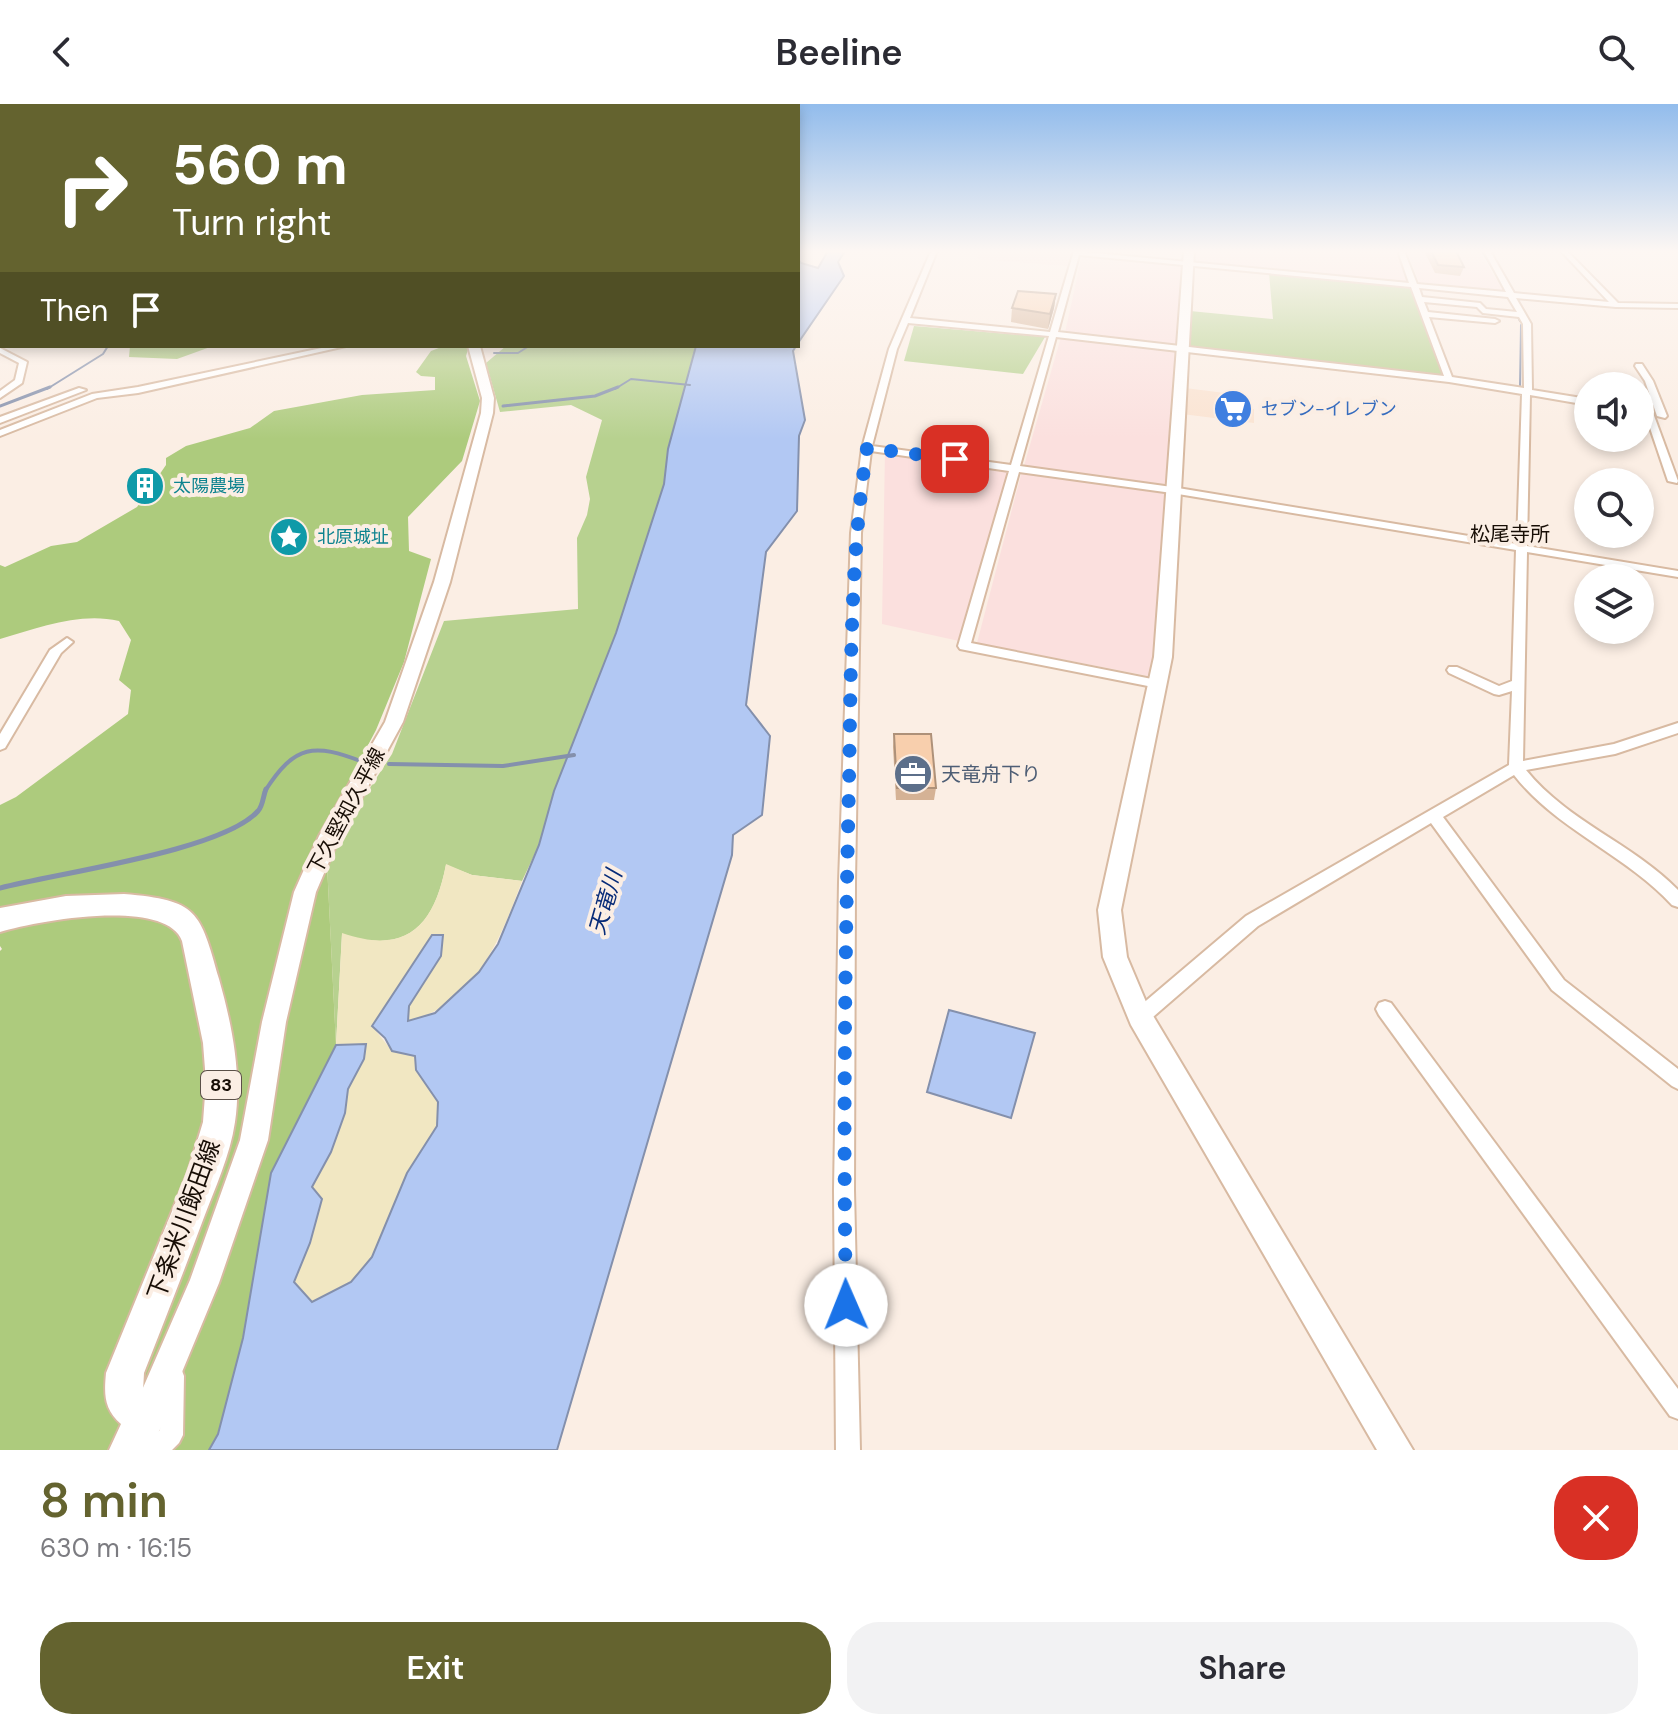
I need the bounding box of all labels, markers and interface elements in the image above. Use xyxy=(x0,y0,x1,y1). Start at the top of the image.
text: Beeline xyxy=(776,29,902,76)
icon: back xyxy=(40,30,84,74)
icon: search xyxy=(1594,30,1638,74)
text: 560 m xyxy=(172,128,348,201)
icon: right xyxy=(40,136,144,240)
text: Turn right xyxy=(172,199,331,246)
icon: arrive xyxy=(124,288,168,332)
text: Then xyxy=(40,291,108,330)
map controls xyxy=(1574,372,1654,644)
button: sound xyxy=(1574,372,1654,452)
supermarket icon: セブン-イレブン xyxy=(1212,388,1254,430)
place label: セブン-イレブン xyxy=(1261,397,1397,421)
pin xyxy=(921,425,989,493)
icon: arrive xyxy=(933,437,977,481)
building icon: 太陽農場 xyxy=(124,465,166,507)
button: search xyxy=(1574,468,1654,548)
place label: 太陽農場 xyxy=(173,474,245,498)
place icon: 北原城址 xyxy=(268,516,310,558)
district label: 松尾寺所 xyxy=(1470,521,1550,547)
place label: 北原城址 xyxy=(317,525,389,549)
button: layers xyxy=(1574,564,1654,644)
street label: 下久堅知久平線 xyxy=(302,743,390,879)
office icon: 天竜舟下り xyxy=(892,753,934,795)
place label: 天竜舟下り xyxy=(941,761,1041,787)
water label: 天竜川 xyxy=(582,865,629,938)
road number: 83 xyxy=(201,1071,241,1099)
street label: 下条米川飯田線 xyxy=(140,1136,227,1304)
position arrow xyxy=(804,1263,888,1347)
text: 8 min xyxy=(40,1469,168,1532)
button: close xyxy=(1554,1476,1638,1560)
text: 630 m · 16:15 xyxy=(40,1531,192,1565)
button: Exit xyxy=(40,1622,831,1714)
button: Share xyxy=(847,1622,1638,1714)

